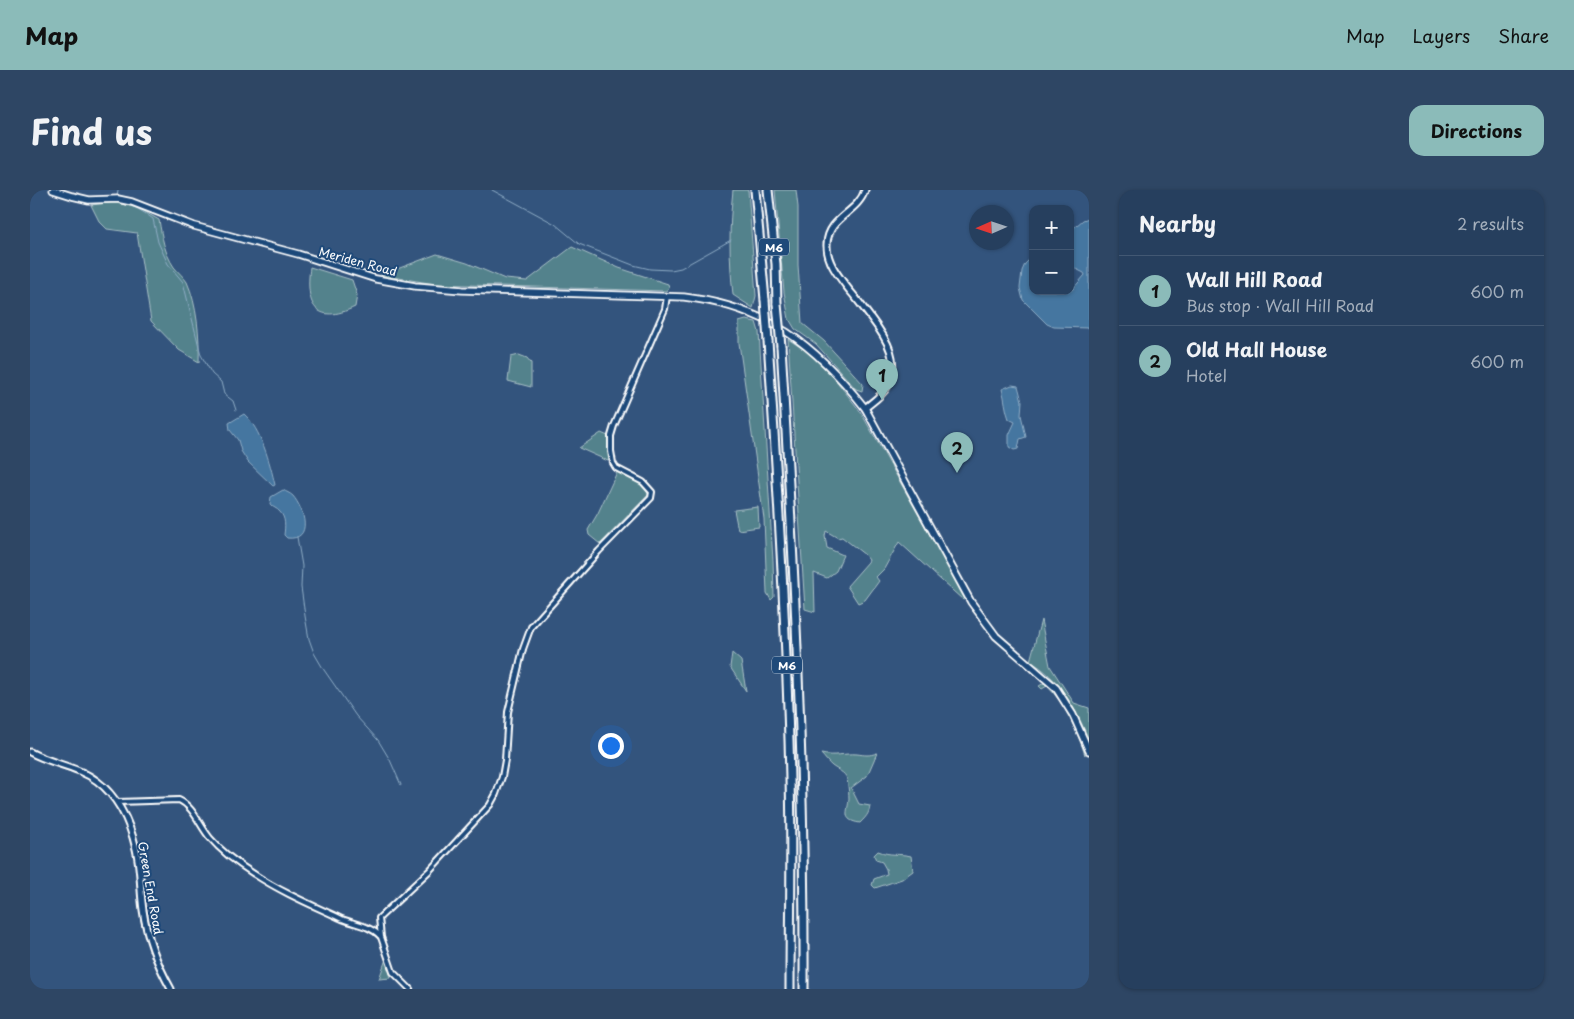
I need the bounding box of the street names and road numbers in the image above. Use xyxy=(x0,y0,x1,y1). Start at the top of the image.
road number: M6 xyxy=(759,238,789,256)
street label: Meriden Road xyxy=(317,242,399,280)
road number: M6 xyxy=(772,656,802,674)
street label: Green End Road xyxy=(134,840,168,936)

